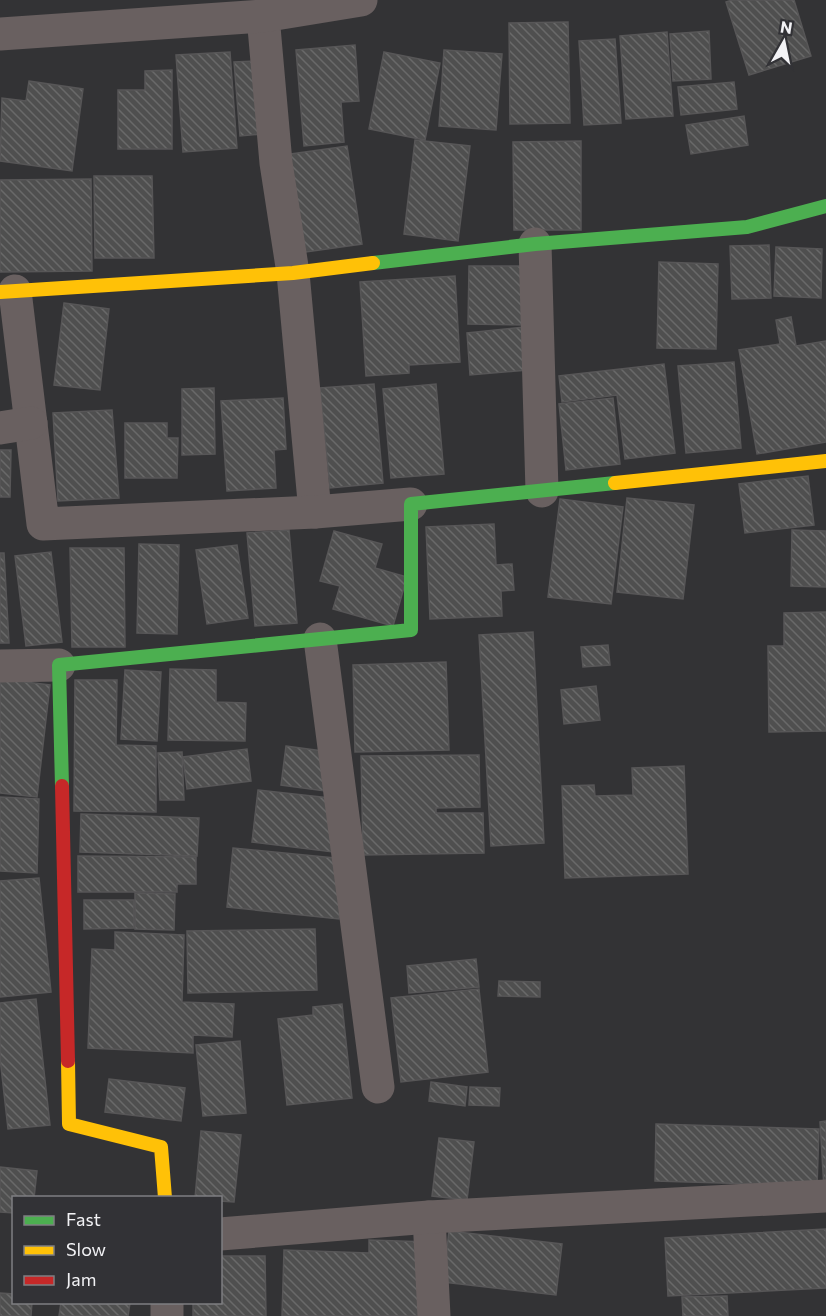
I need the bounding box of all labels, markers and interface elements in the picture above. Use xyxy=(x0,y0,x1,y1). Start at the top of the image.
north arrow xyxy=(754,12,814,72)
text: N xyxy=(779,16,794,37)
legend xyxy=(12,1196,222,1304)
text: Fast xyxy=(66,1208,101,1230)
text: Slow xyxy=(66,1238,106,1260)
text: Jam xyxy=(66,1268,96,1290)

